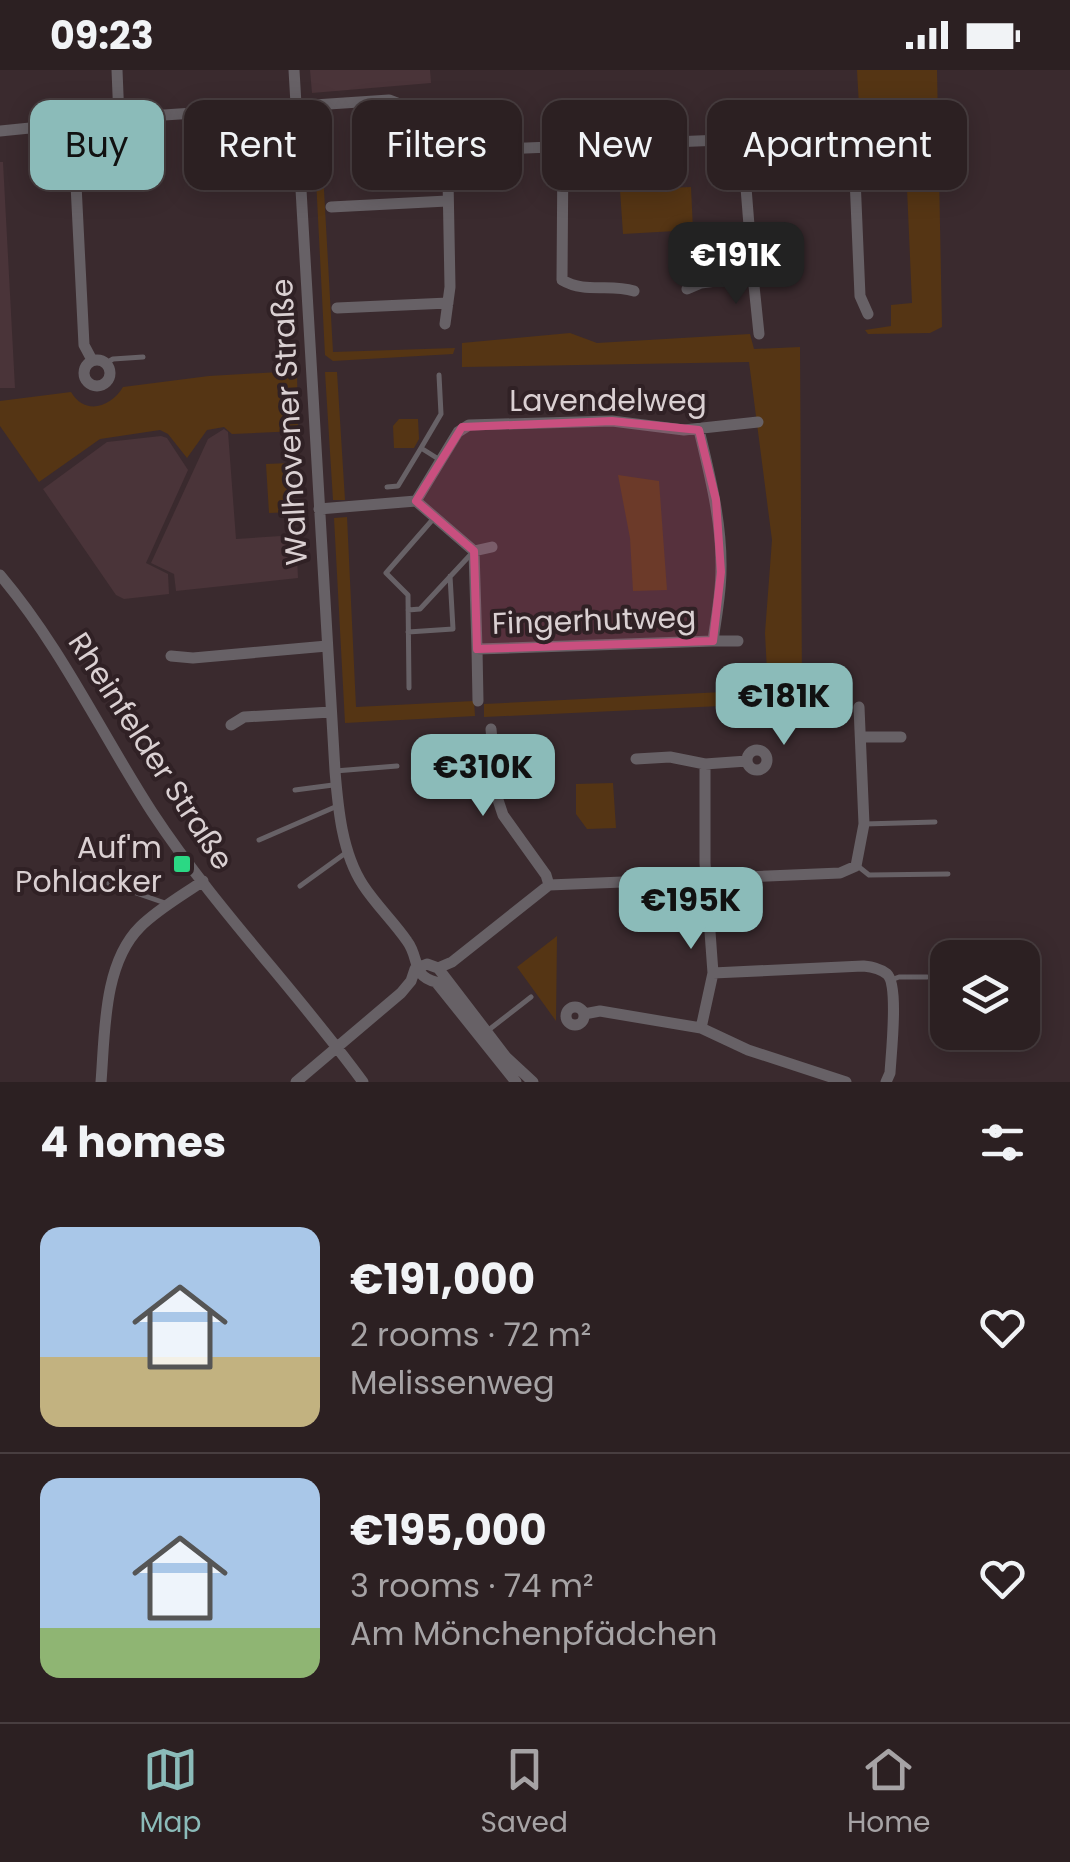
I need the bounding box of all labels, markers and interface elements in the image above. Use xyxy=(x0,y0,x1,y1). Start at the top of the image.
text: 09:23 xyxy=(50,9,154,62)
chip: Buy xyxy=(30,100,164,190)
chip: Rent xyxy=(184,100,332,190)
chip: Filters xyxy=(352,100,522,190)
chip: New xyxy=(542,100,687,190)
chip: Apartment xyxy=(707,100,967,190)
pin: €191K xyxy=(666,222,806,307)
text: €191K xyxy=(690,232,782,277)
street label: Walhovener Straße xyxy=(260,278,318,566)
street label: Lavendelweg xyxy=(509,379,707,422)
street label: Fingerhutweg xyxy=(491,595,697,645)
street label: Rheinfelder Straße xyxy=(58,624,244,878)
pin: €181K xyxy=(714,663,854,748)
text: €181K xyxy=(738,673,830,718)
pin: €310K xyxy=(413,734,553,819)
text: €310K xyxy=(433,744,533,789)
place label: Auf'm Pohlacker xyxy=(15,826,162,903)
marker: Auf'm Pohlacker xyxy=(171,853,193,875)
pin: €195K xyxy=(621,867,761,952)
text: €195K xyxy=(641,877,741,922)
map controls xyxy=(930,940,1040,1050)
button: layers xyxy=(930,940,1040,1050)
text: 4 homes xyxy=(40,1113,226,1172)
icon: filters xyxy=(975,1115,1030,1170)
text: €191,000 xyxy=(350,1250,535,1309)
icon: home xyxy=(120,1267,240,1387)
icon: heart xyxy=(975,1300,1030,1355)
text: 2 rooms · 72 m² xyxy=(350,1312,591,1357)
text: Melissenweg xyxy=(350,1360,555,1405)
text: €195,000 xyxy=(350,1501,547,1560)
icon: home xyxy=(120,1518,240,1638)
icon: heart xyxy=(975,1551,1030,1606)
text: 3 rooms · 74 m² xyxy=(350,1563,594,1608)
text: Am Mönchenpfädchen xyxy=(350,1611,717,1656)
tab: Map xyxy=(140,1742,201,1844)
tab: Saved xyxy=(481,1742,568,1844)
tab: Home xyxy=(847,1742,930,1844)

